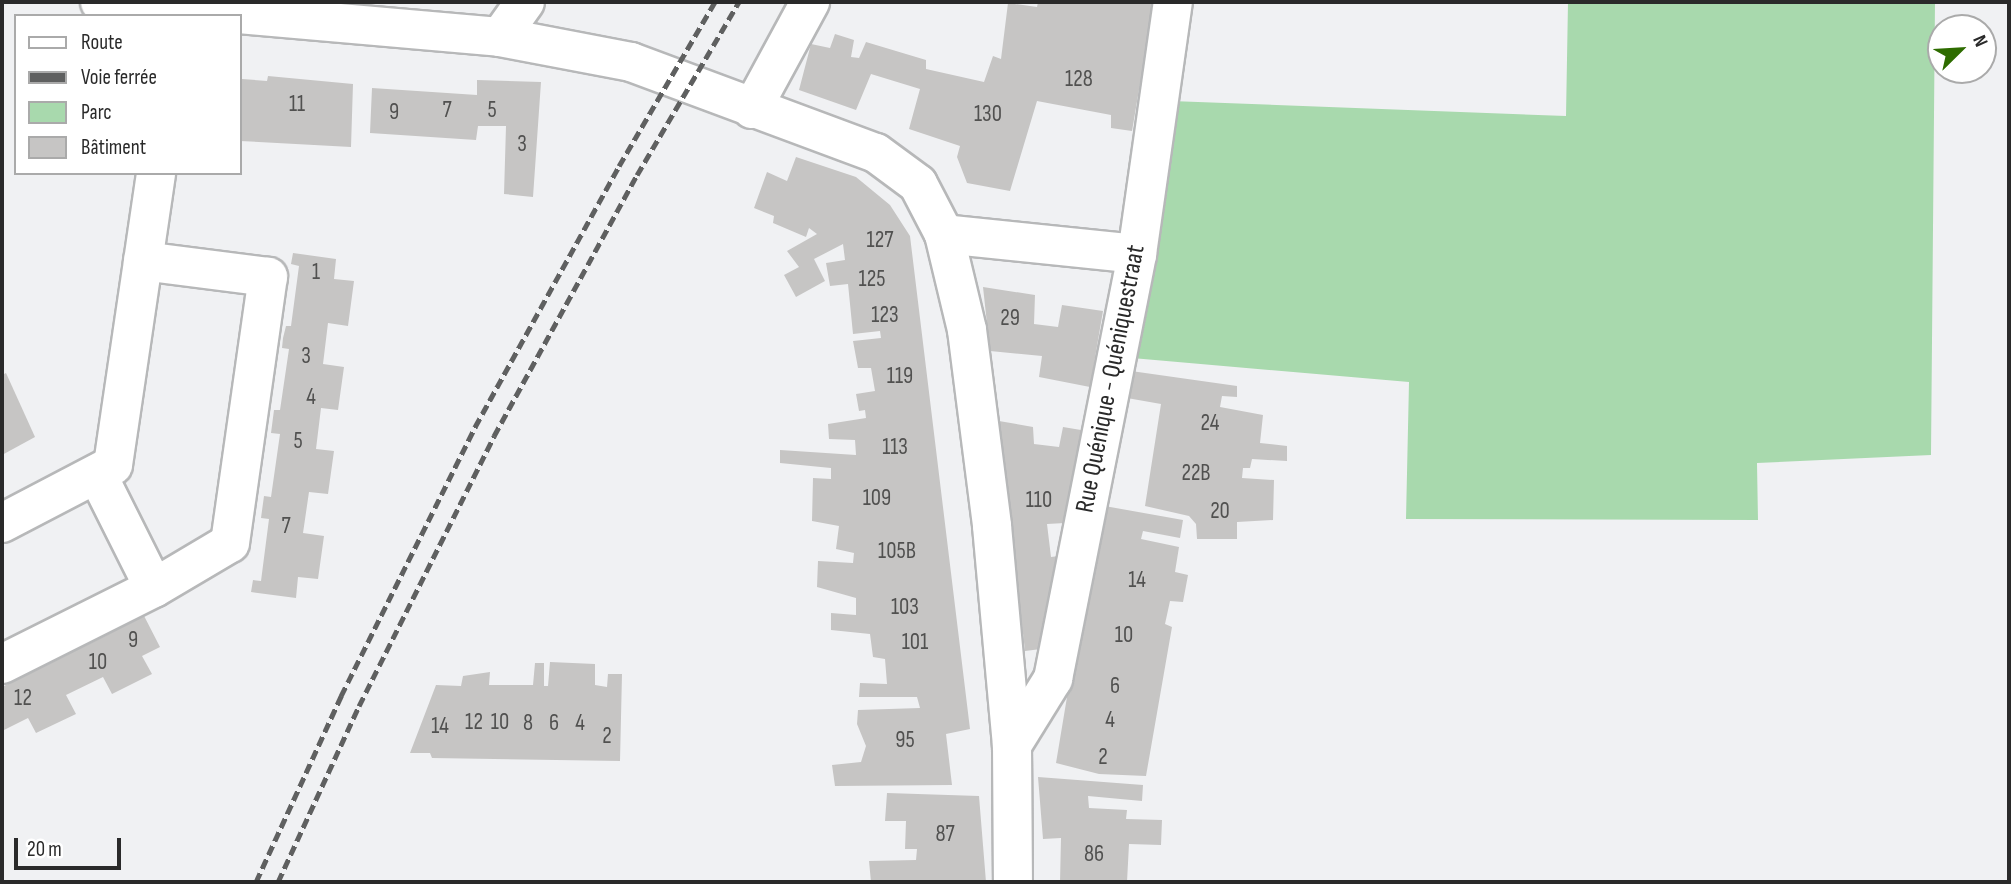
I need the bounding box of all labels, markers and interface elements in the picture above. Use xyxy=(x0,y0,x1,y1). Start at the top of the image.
legend xyxy=(14,14,242,175)
north arrow xyxy=(1927,14,1997,84)
text: Route xyxy=(81,30,123,55)
text: N xyxy=(1967,32,1992,50)
text: Voie ferrée xyxy=(81,65,157,90)
house number: 128 xyxy=(1065,65,1093,93)
house number: 11 xyxy=(289,90,305,118)
house number: 7 xyxy=(442,96,452,124)
house number: 5 xyxy=(487,96,497,124)
house number: 9 xyxy=(389,98,399,126)
text: Parc xyxy=(81,100,112,125)
house number: 130 xyxy=(974,100,1002,128)
house number: 3 xyxy=(517,130,527,158)
text: Bâtiment xyxy=(81,135,146,160)
house number: 127 xyxy=(866,226,894,254)
street label: Rue Quénique - Quéniquestraat xyxy=(1070,243,1152,515)
house number: 1 xyxy=(312,258,320,286)
house number: 125 xyxy=(858,265,886,293)
house number: 123 xyxy=(871,301,899,329)
house number: 29 xyxy=(1000,304,1020,332)
house number: 3 xyxy=(301,342,311,370)
house number: 119 xyxy=(887,362,913,390)
house number: 4 xyxy=(306,383,316,411)
house number: 24 xyxy=(1201,409,1219,437)
house number: 5 xyxy=(293,427,303,455)
house number: 113 xyxy=(882,433,908,461)
house number: 22B xyxy=(1181,459,1211,487)
house number: 109 xyxy=(863,484,891,512)
house number: 110 xyxy=(1026,486,1052,514)
house number: 20 xyxy=(1210,497,1230,525)
house number: 7 xyxy=(281,512,291,540)
house number: 105B xyxy=(878,537,916,565)
house number: 14 xyxy=(1128,566,1146,594)
house number: 103 xyxy=(891,593,919,621)
house number: 10 xyxy=(1115,621,1133,649)
house number: 9 xyxy=(128,626,138,654)
house number: 101 xyxy=(902,628,928,656)
house number: 10 xyxy=(89,648,107,676)
house number: 6 xyxy=(1110,672,1120,700)
house number: 12 xyxy=(14,684,32,712)
house number: 4 xyxy=(1105,706,1115,734)
house number: 12 xyxy=(465,708,483,736)
house number: 10 xyxy=(491,708,509,736)
house number: 8 xyxy=(523,709,533,737)
house number: 6 xyxy=(549,709,559,737)
house number: 4 xyxy=(575,709,585,737)
house number: 14 xyxy=(431,712,449,740)
house number: 2 xyxy=(602,722,612,750)
house number: 95 xyxy=(895,726,915,754)
house number: 2 xyxy=(1098,743,1108,771)
house number: 87 xyxy=(935,820,955,848)
scale bar xyxy=(18,824,124,868)
text: 20 m xyxy=(27,837,62,862)
house number: 86 xyxy=(1084,840,1104,868)

